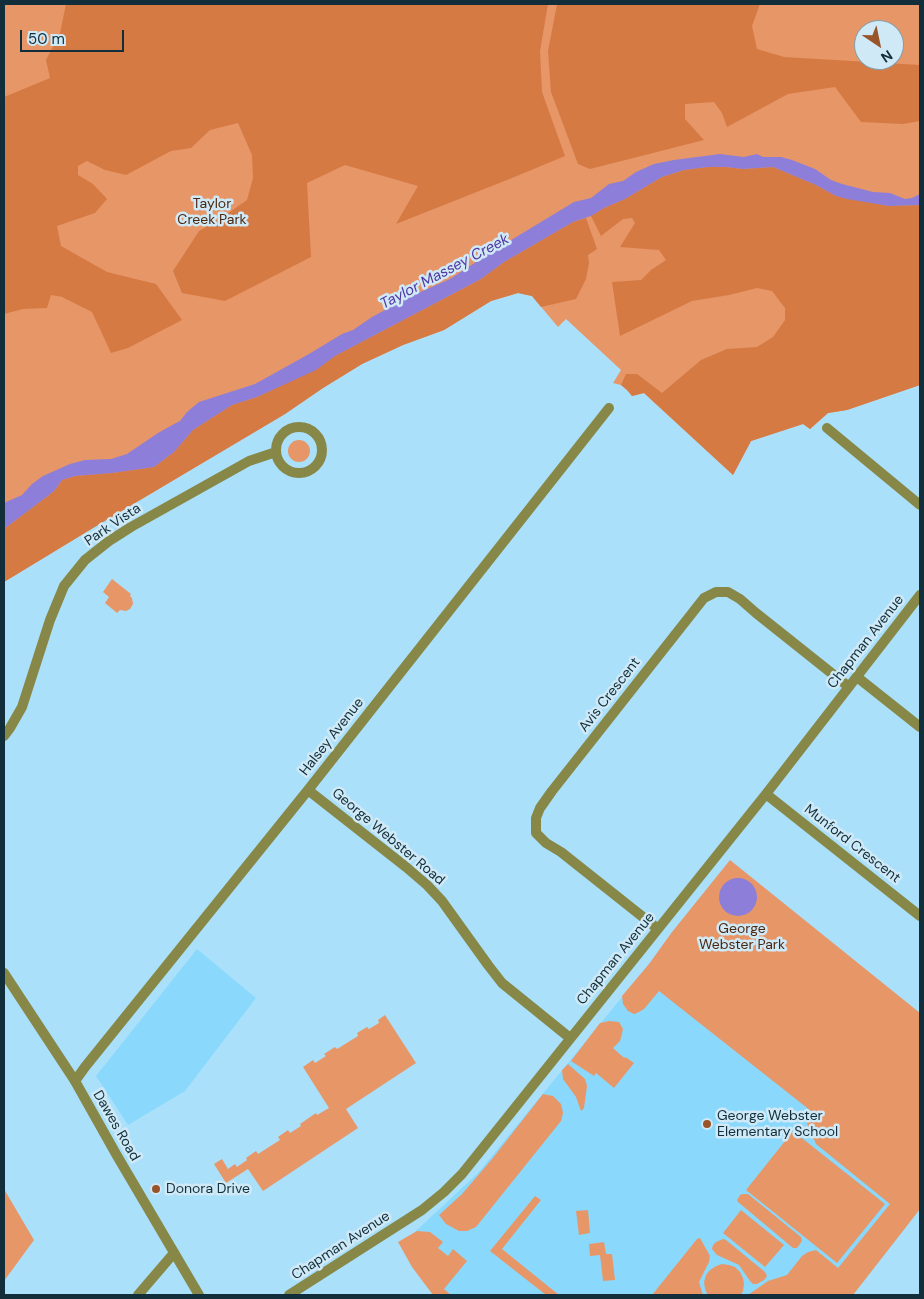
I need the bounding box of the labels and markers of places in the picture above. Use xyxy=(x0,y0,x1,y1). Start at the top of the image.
place label: George Webster Elementary School xyxy=(717,1108,838,1140)
marker: George Webster Elementary School xyxy=(701,1118,713,1130)
place label: Donora Drive xyxy=(166,1181,250,1197)
marker: Donora Drive xyxy=(150,1183,162,1195)

